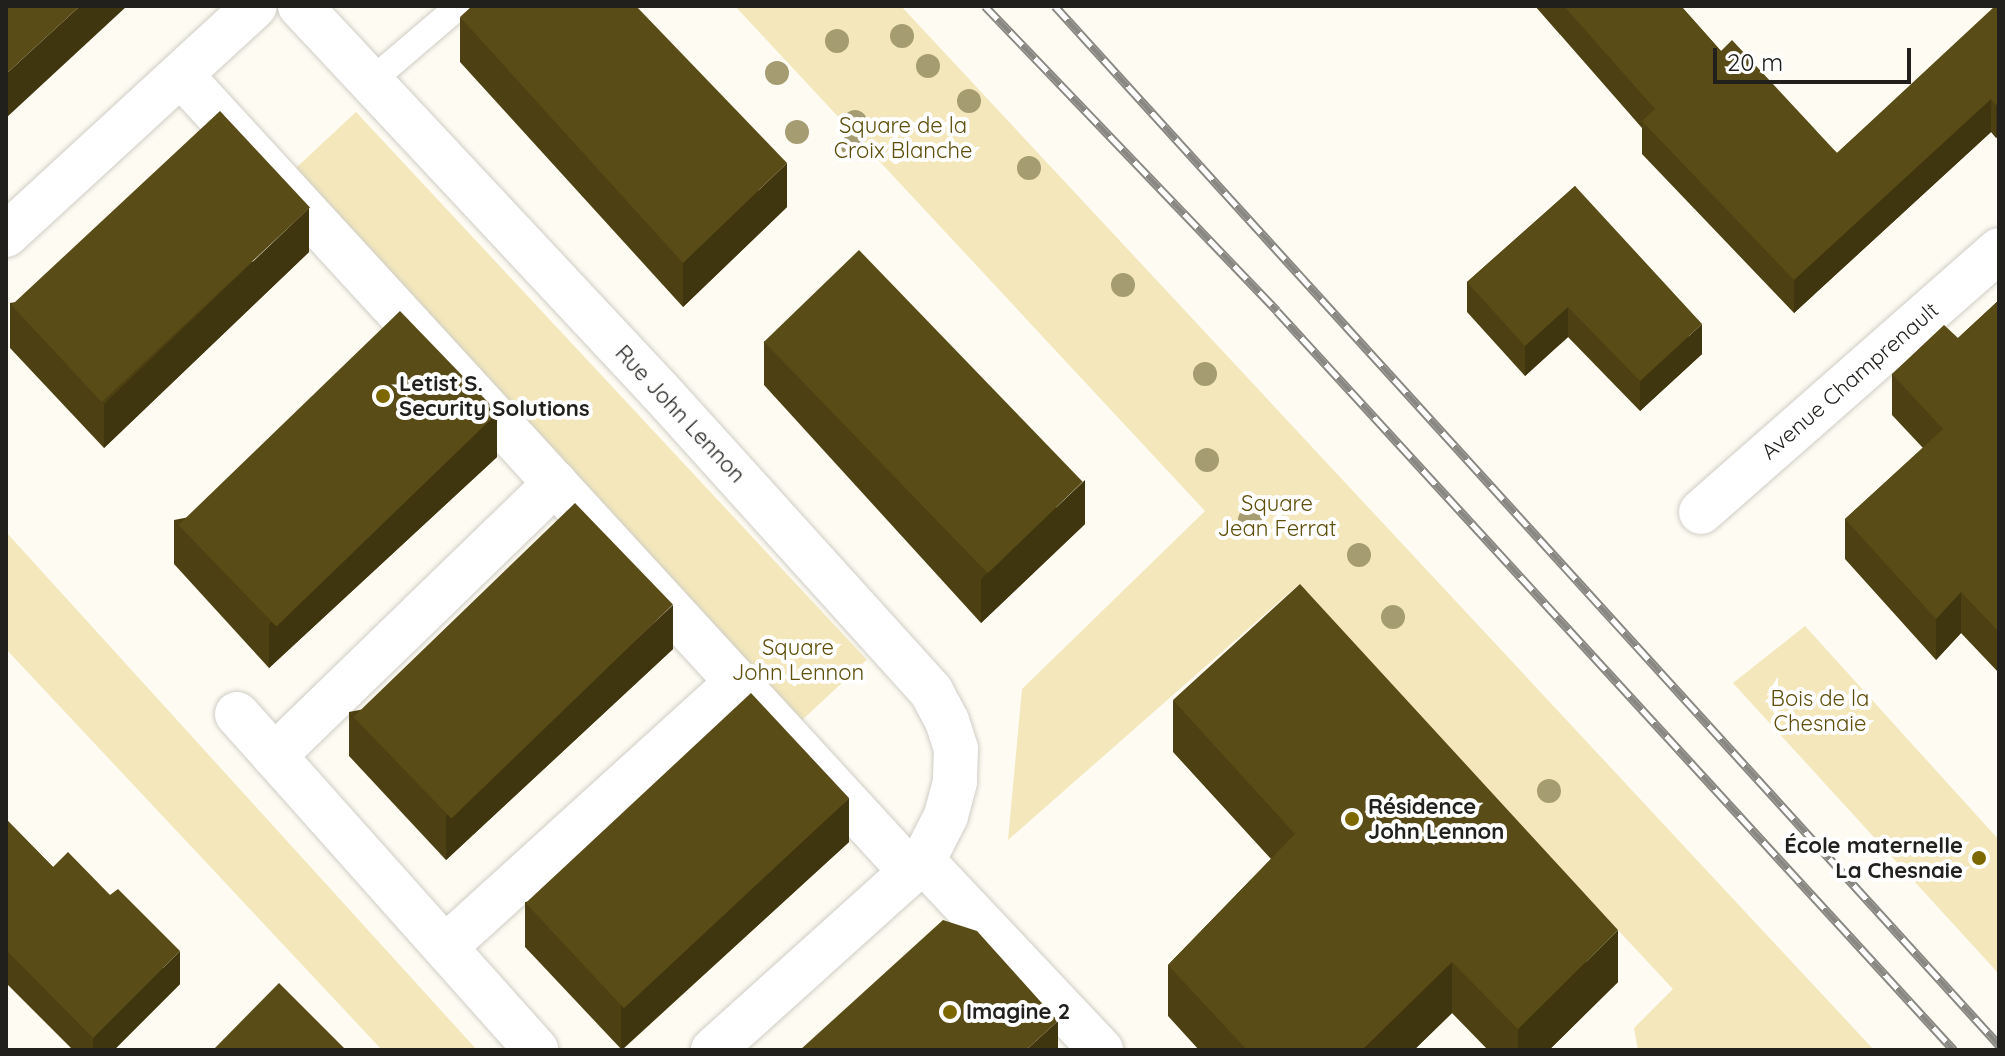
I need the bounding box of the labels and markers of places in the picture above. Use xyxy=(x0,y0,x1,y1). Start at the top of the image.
place label: Letist S. Security Solutions xyxy=(399,370,590,422)
marker: Letist S. Security Solutions xyxy=(374,387,392,405)
place label: Résidence John Lennon xyxy=(1368,793,1504,844)
marker: Résidence John Lennon xyxy=(1343,810,1361,828)
place label: École maternelle La Chesnaie xyxy=(1784,832,1963,884)
marker: École maternelle La Chesnaie xyxy=(1970,849,1988,867)
place label: Imagine 2 xyxy=(966,999,1070,1025)
marker: Imagine 2 xyxy=(941,1003,959,1021)

